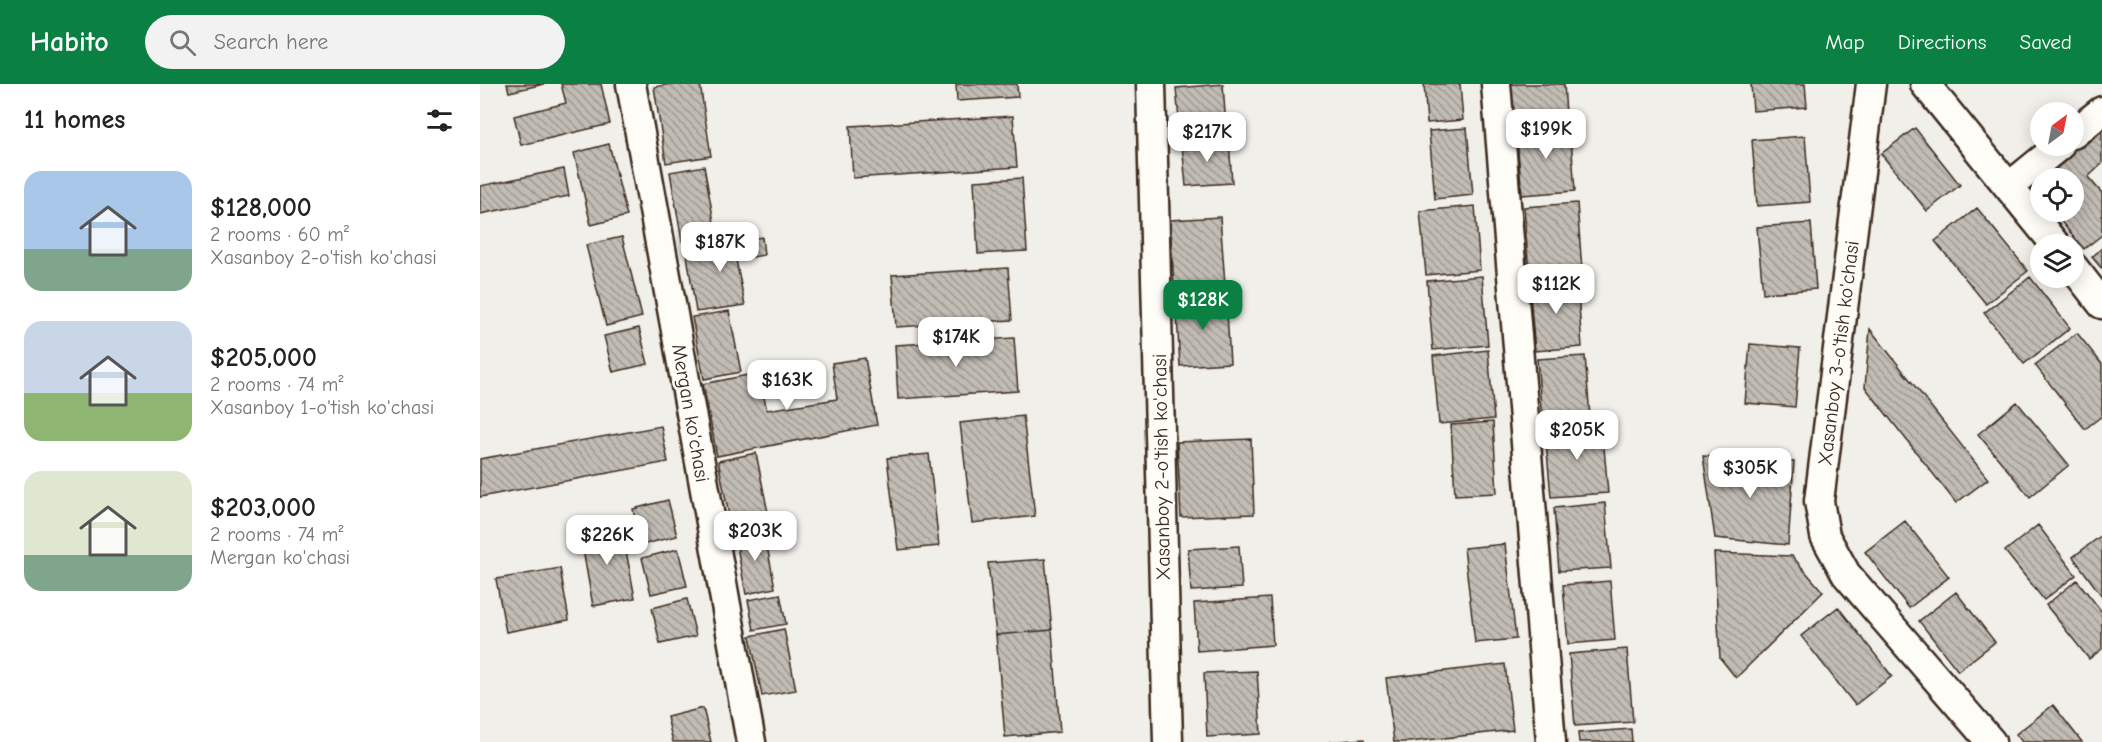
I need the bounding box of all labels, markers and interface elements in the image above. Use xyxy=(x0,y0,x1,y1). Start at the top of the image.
search box xyxy=(145,15,565,69)
text: Habito xyxy=(30,26,109,58)
icon: search xyxy=(166,26,199,59)
text: Search here xyxy=(214,29,328,55)
text: Map xyxy=(1825,30,1865,54)
text: Directions xyxy=(1898,30,1987,54)
text: Saved xyxy=(2020,30,2072,54)
north arrow xyxy=(2030,102,2084,156)
map controls xyxy=(2030,102,2084,288)
icon: filters xyxy=(423,104,456,137)
text: 11 homes xyxy=(24,105,125,135)
pin: $199K xyxy=(1504,109,1588,160)
pin: $217K xyxy=(1165,112,1249,163)
text: $199K xyxy=(1520,117,1572,140)
text: $217K xyxy=(1182,120,1232,143)
button: locate xyxy=(2030,168,2084,222)
text: $128,000 xyxy=(210,193,312,223)
icon: home xyxy=(72,195,144,267)
pin: $187K xyxy=(678,222,762,273)
text: 2 rooms · 60 m² xyxy=(210,223,349,246)
text: $187K xyxy=(695,230,745,253)
button: layers xyxy=(2030,234,2084,288)
street label: Xasanboy 3-o'tish ko'chasi xyxy=(1813,239,1864,467)
text: Xasanboy 2-o'tish ko'chasi xyxy=(210,246,437,269)
pin: $112K xyxy=(1514,264,1598,315)
text: $112K xyxy=(1532,272,1580,295)
pin: $128K xyxy=(1161,280,1245,331)
text: $128K xyxy=(1177,288,1229,311)
pin: $174K xyxy=(914,317,998,368)
text: $174K xyxy=(932,325,980,348)
street label: Mergan ko'chasi xyxy=(667,342,714,484)
text: $205,000 xyxy=(210,343,317,373)
icon: home xyxy=(72,345,144,417)
street label: Xasanboy 2-o'tish ko'chasi xyxy=(1148,353,1175,581)
pin: $163K xyxy=(745,360,829,411)
text: $163K xyxy=(761,368,813,391)
text: 2 rooms · 74 m² xyxy=(210,373,343,396)
text: Xasanboy 1-o'tish ko'chasi xyxy=(210,396,434,419)
pin: $205K xyxy=(1535,410,1619,461)
text: $205K xyxy=(1549,418,1605,441)
pin: $305K xyxy=(1708,448,1792,499)
text: $305K xyxy=(1722,456,1778,479)
text: $203,000 xyxy=(210,493,316,523)
icon: home xyxy=(72,495,144,567)
pin: $203K xyxy=(713,511,797,562)
pin: $226K xyxy=(565,515,649,566)
text: $203K xyxy=(728,519,782,542)
text: 2 rooms · 74 m² xyxy=(210,523,343,546)
text: $226K xyxy=(580,523,634,546)
text: Mergan ko'chasi xyxy=(210,546,350,569)

